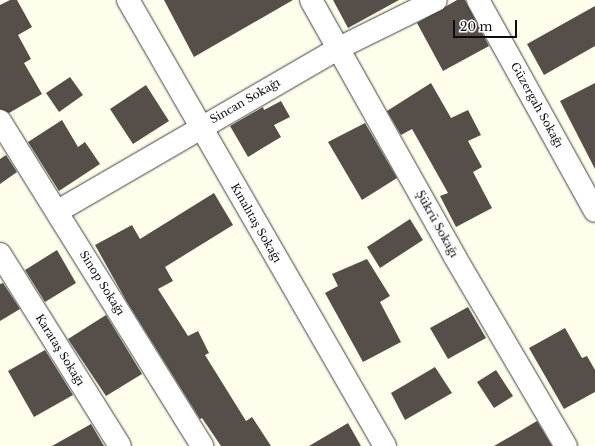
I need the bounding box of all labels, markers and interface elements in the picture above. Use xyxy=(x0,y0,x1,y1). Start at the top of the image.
scale bar xyxy=(455,12,519,38)
text: 20 m xyxy=(460,19,492,34)
street label: Güzergah Sokağı xyxy=(508,60,566,150)
street label: Sincan Sokağı xyxy=(208,76,282,126)
street label: Kınalıtaş Sokağı xyxy=(228,181,284,265)
street label: Şükrü Sokağı xyxy=(413,188,461,260)
street label: Sinop Sokağı xyxy=(77,248,127,318)
street label: Karataş Sokağı xyxy=(33,312,87,388)

